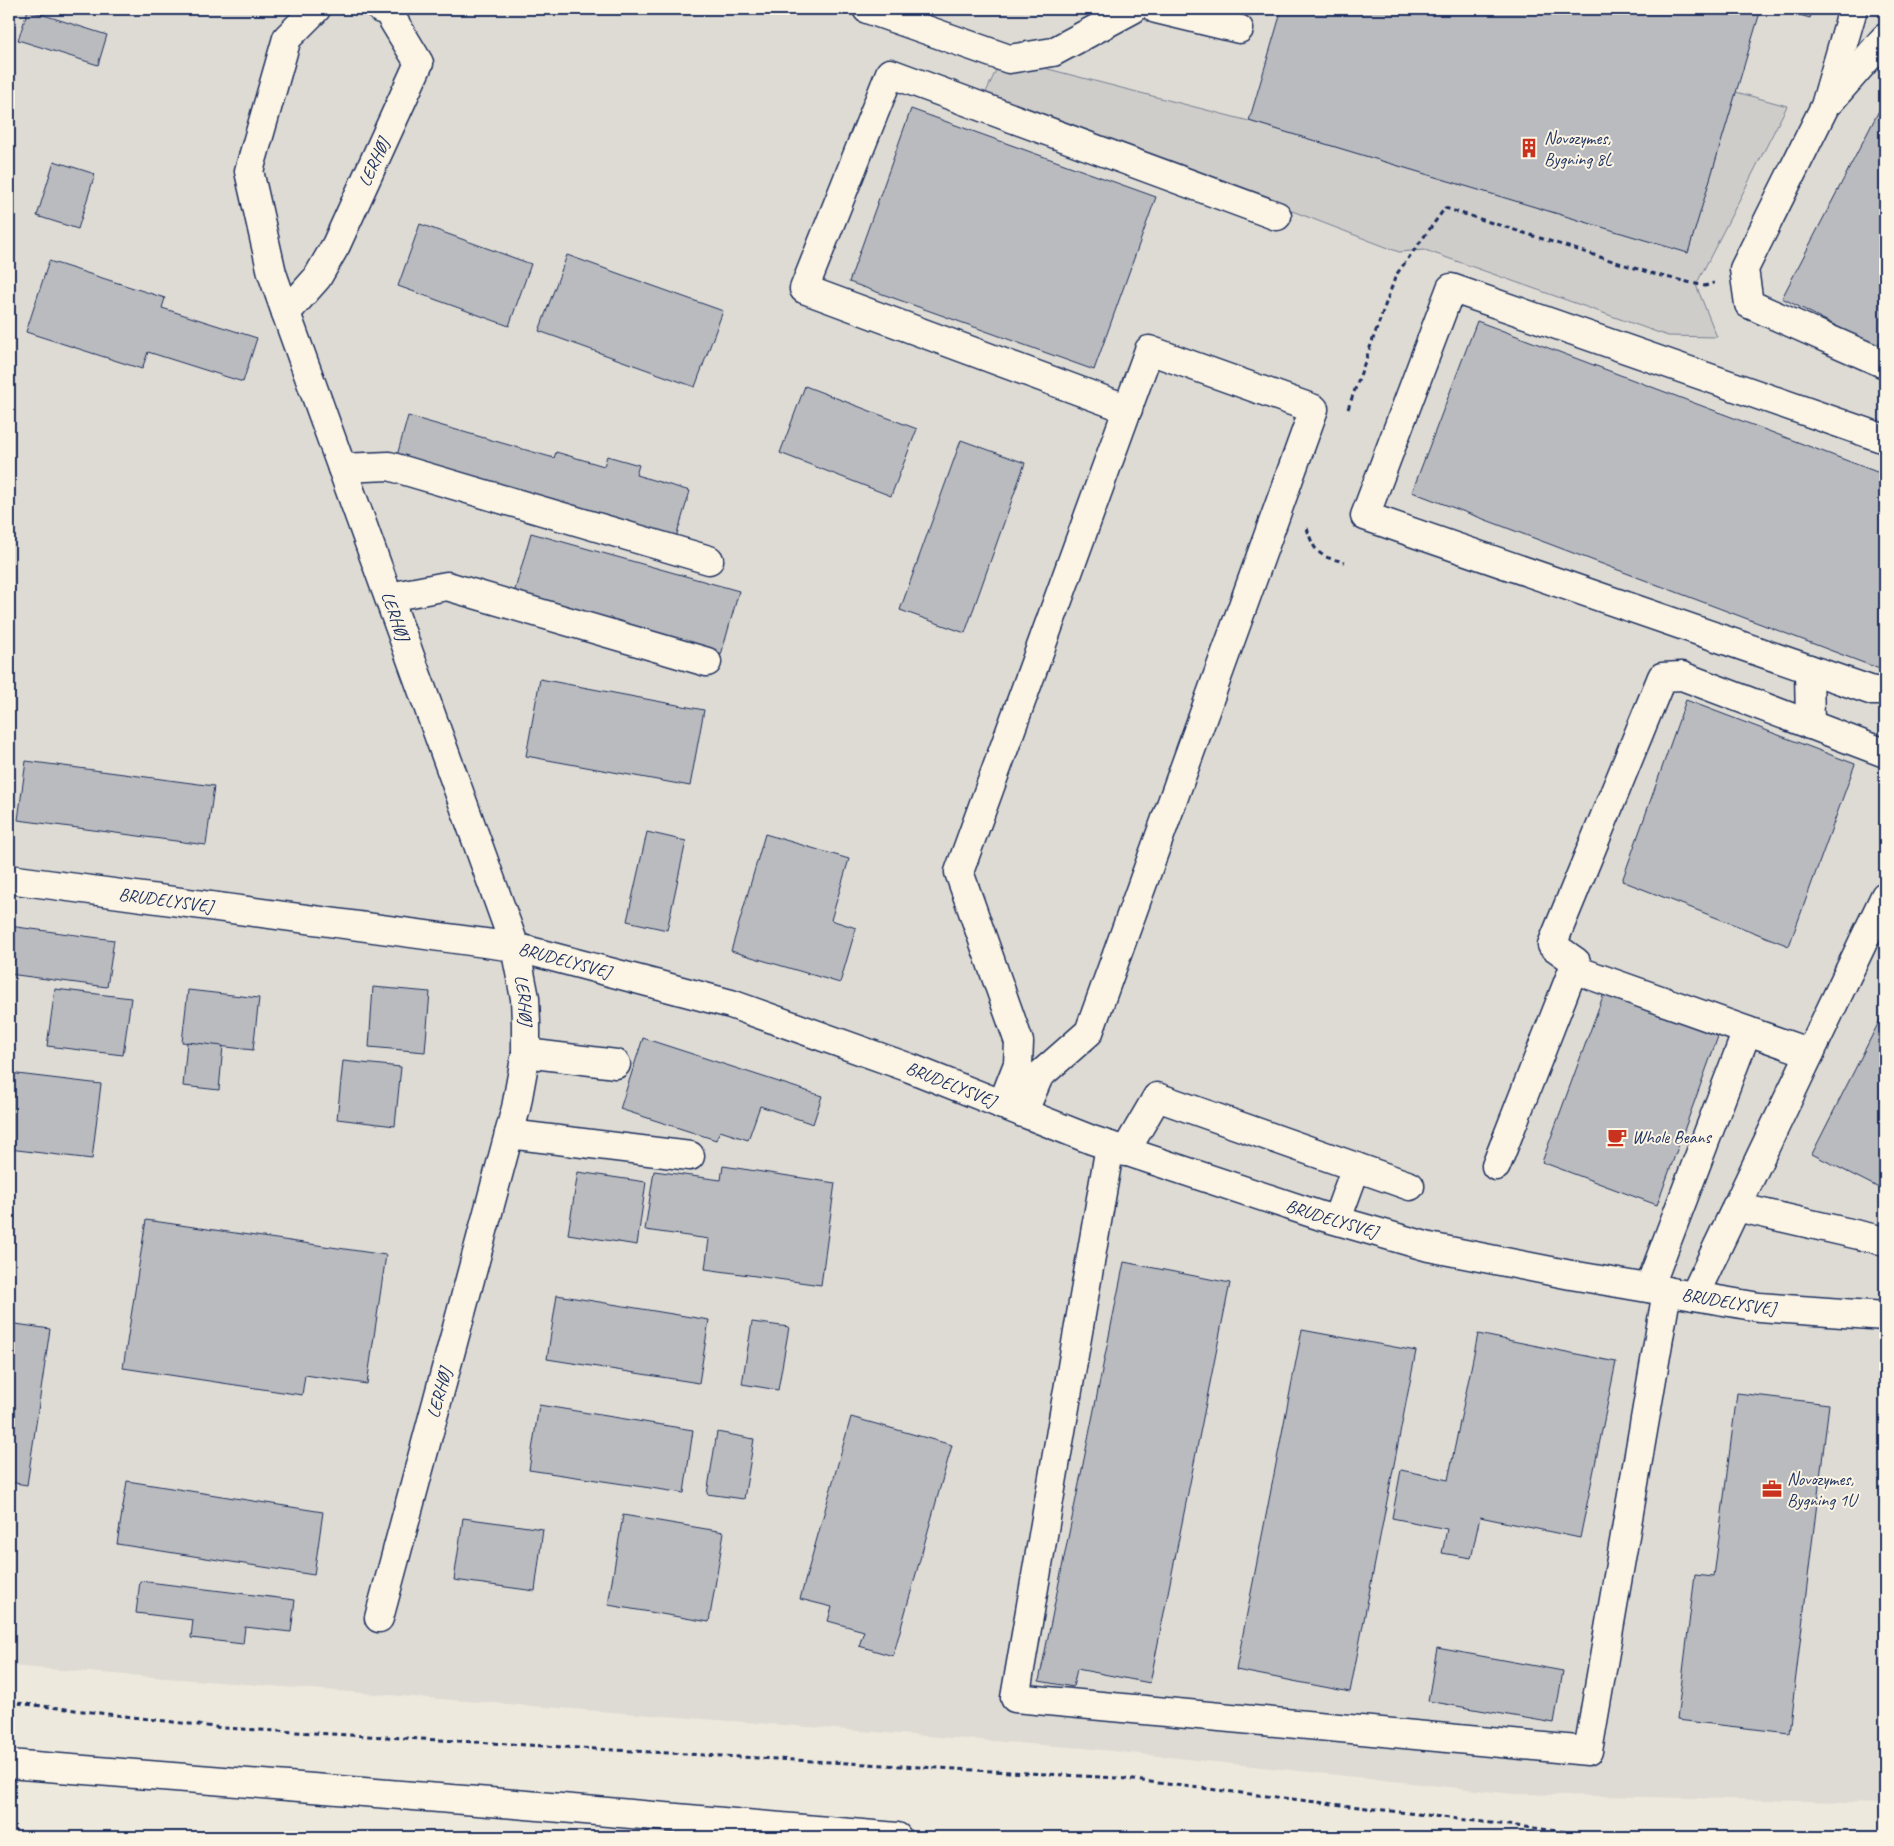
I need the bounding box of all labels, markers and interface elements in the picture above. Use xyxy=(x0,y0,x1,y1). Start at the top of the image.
place label: Novozymes, Bygning 8L xyxy=(1544,127,1613,170)
street label: LERHØJ xyxy=(353,133,395,190)
building icon: Novozymes, Bygning 8L xyxy=(1518,137,1540,159)
street label: LERHØJ xyxy=(376,588,415,646)
street label: BRUDELYSVEJ xyxy=(117,883,216,918)
street label: BRUDELYSVEJ xyxy=(516,937,616,983)
street label: LERHØJ xyxy=(510,973,537,1028)
street label: BRUDELYSVEJ xyxy=(903,1057,1001,1113)
cafe icon: Whole Beans xyxy=(1606,1126,1628,1148)
place label: Whole Beans xyxy=(1632,1126,1712,1148)
street label: BRUDELYSVEJ xyxy=(1283,1194,1382,1243)
street label: BRUDELYSVEJ xyxy=(1680,1283,1779,1319)
street label: LERHØJ xyxy=(422,1363,457,1420)
place label: Novozymes, Bygning 1U xyxy=(1787,1468,1859,1511)
office icon: Novozymes, Bygning 1U xyxy=(1761,1478,1783,1500)

